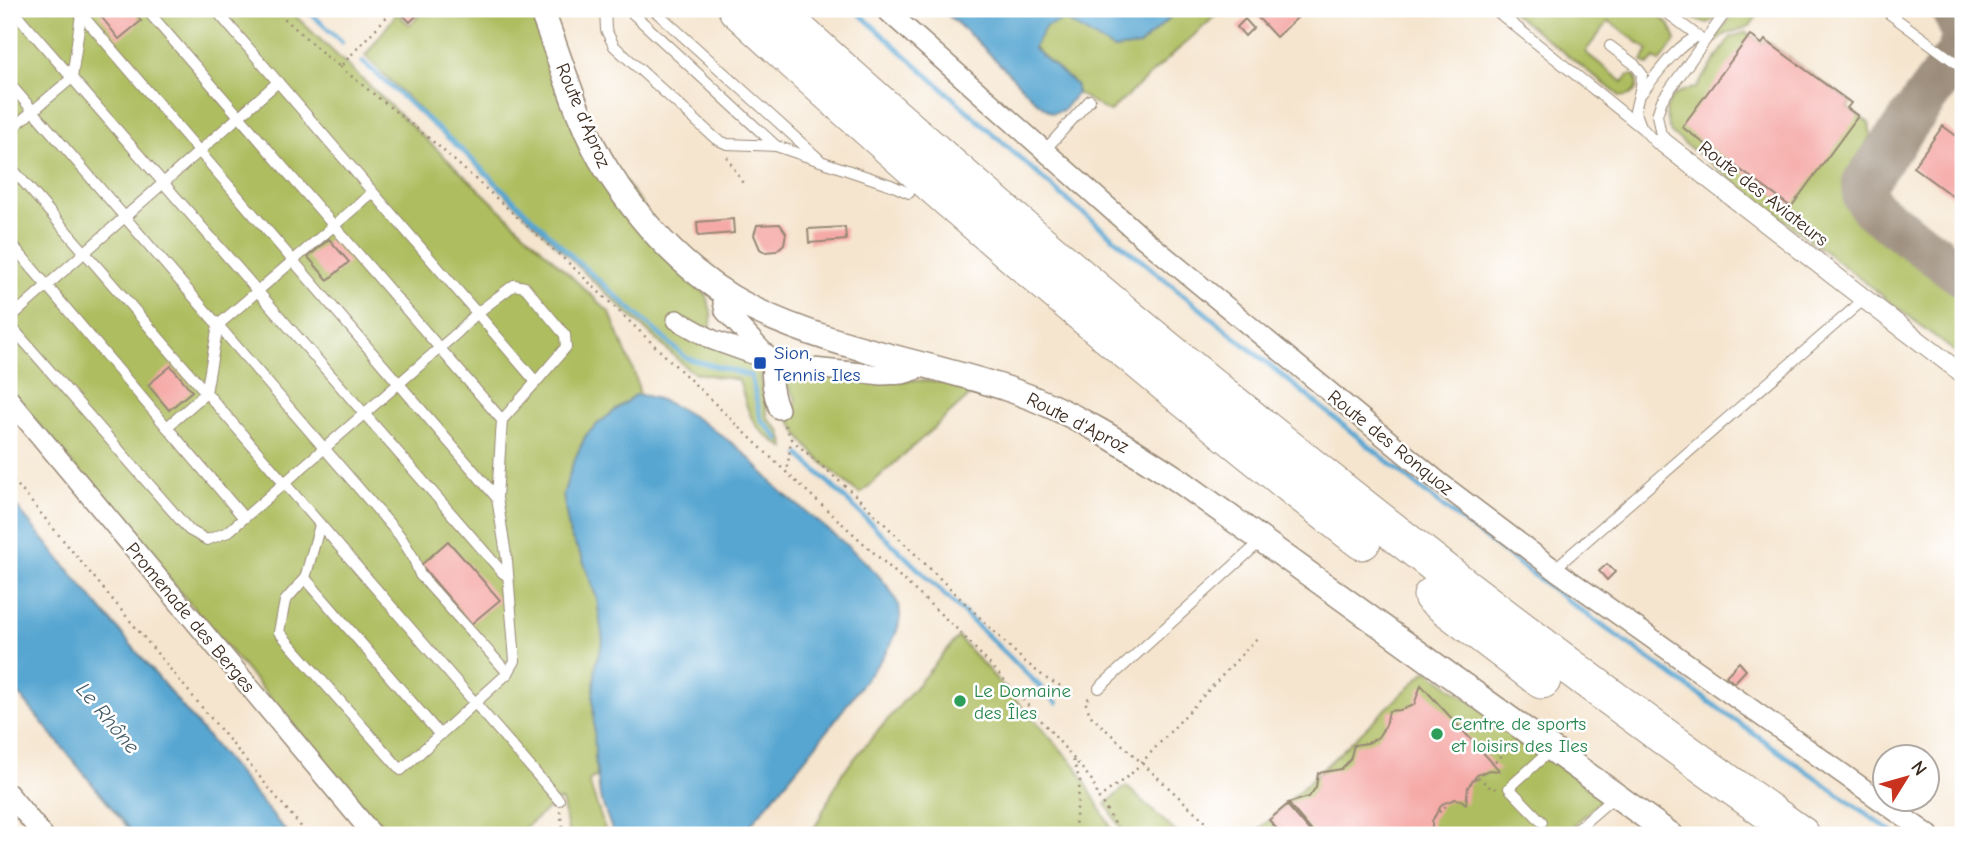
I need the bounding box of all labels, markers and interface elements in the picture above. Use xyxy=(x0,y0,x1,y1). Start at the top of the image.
street label: Route d'Aproz xyxy=(551,60,615,171)
street label: Route des Aviateurs xyxy=(1694,136,1833,251)
place label: Sion, Tennis Iles xyxy=(774,342,861,386)
marker: Sion, Tennis Iles xyxy=(752,355,768,371)
street label: Route des Ronquoz xyxy=(1323,386,1457,500)
street label: Route d'Aproz xyxy=(1023,388,1132,458)
street label: Promenade des Berges xyxy=(121,538,259,697)
water label: Le Rhône xyxy=(71,678,145,759)
place label: Le Domaine des Îles xyxy=(974,680,1071,724)
marker: Le Domaine des Îles xyxy=(952,693,968,709)
place label: Centre de sports et loisirs des Iles xyxy=(1451,713,1588,757)
marker: Centre de sports et loisirs des Iles xyxy=(1429,726,1445,742)
north arrow xyxy=(1870,742,1940,812)
text: N xyxy=(1906,757,1931,780)

